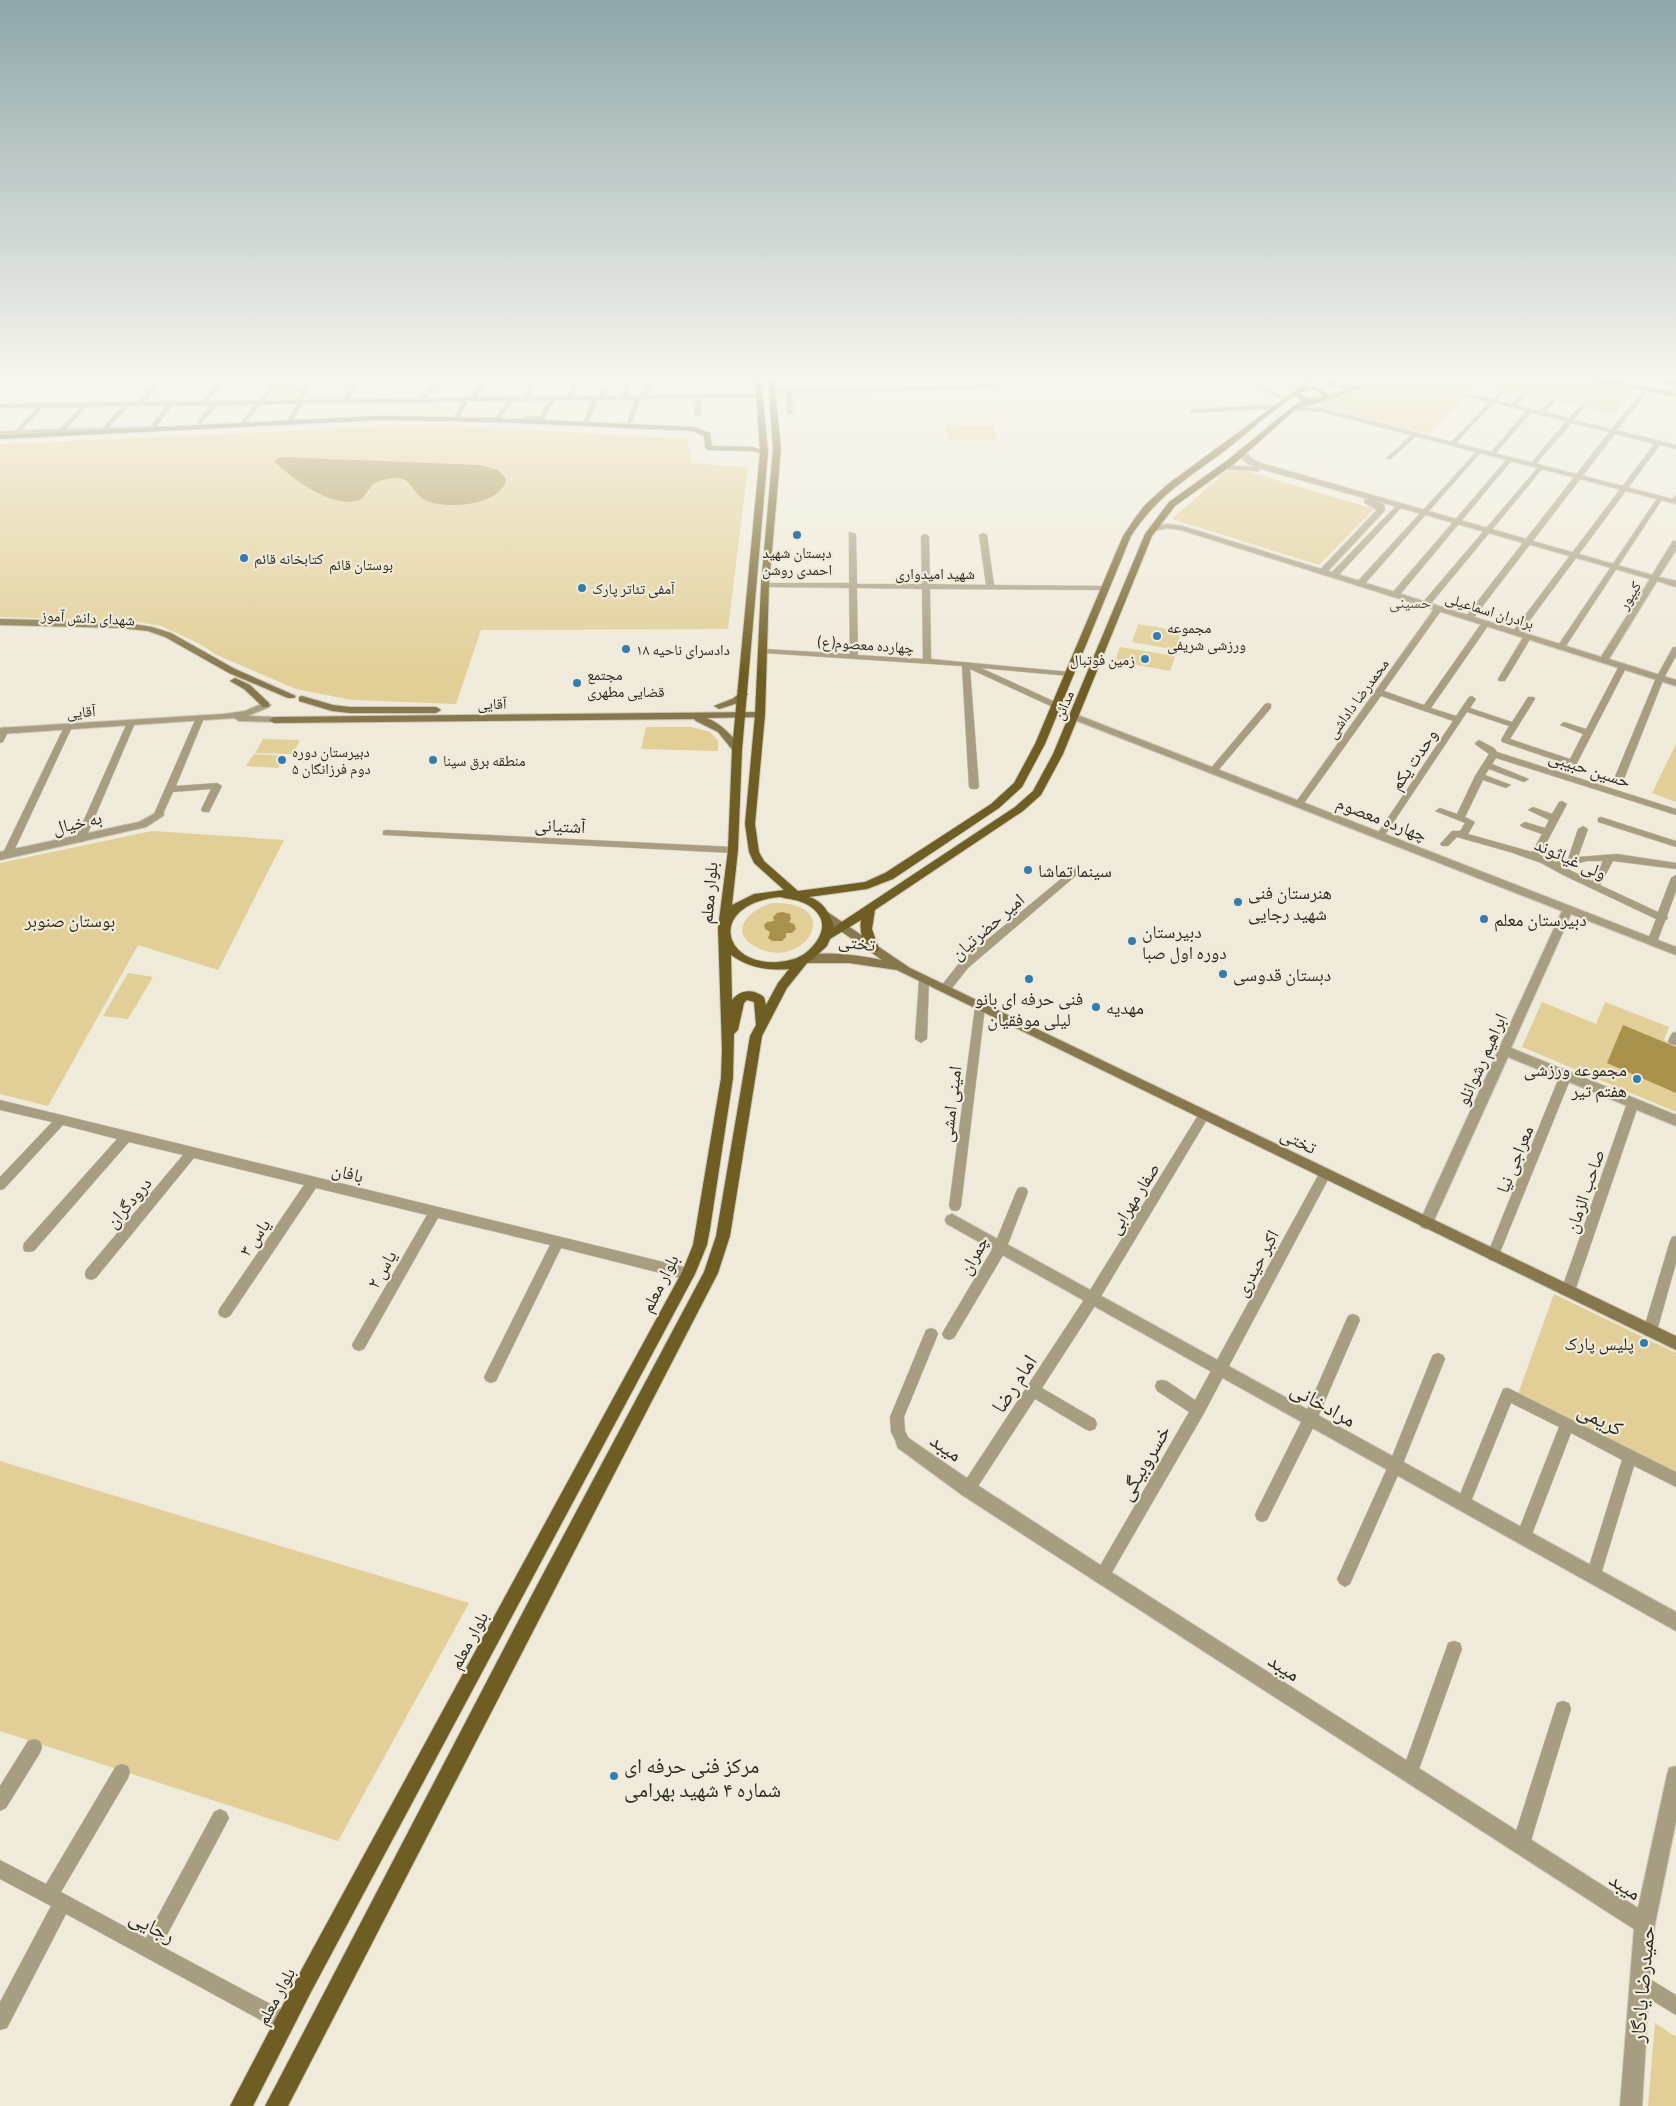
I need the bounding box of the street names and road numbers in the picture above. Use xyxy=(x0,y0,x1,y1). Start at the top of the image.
street label: شهيد امیدواری xyxy=(895,564,975,584)
street label: کیپور xyxy=(1613,578,1645,614)
street label: برادران اسماعیلی xyxy=(1443,588,1536,634)
street label: شهدای دانش آموز xyxy=(40,606,135,630)
street label: چهارده معصوم(ع) xyxy=(816,632,915,658)
street label: محمدرضا داداشی xyxy=(1322,654,1394,743)
street label: مدائن xyxy=(1049,687,1079,723)
street label: آقایی xyxy=(477,694,508,714)
street label: آقایی xyxy=(66,701,97,723)
street label: وحدت یکم xyxy=(1384,724,1443,795)
street label: حسین حبیبی xyxy=(1546,744,1634,793)
street label: چهارده معصوم xyxy=(1333,791,1430,847)
street label: به خیال xyxy=(50,806,104,839)
street label: آشتیانی xyxy=(534,813,586,838)
street label: ولی غیاثوند xyxy=(1531,832,1610,885)
street label: بلوار معلم xyxy=(694,861,724,925)
street label: امیر حضرتیان xyxy=(946,888,1029,965)
street label: تختی xyxy=(837,929,877,956)
street label: ابراهیم رشوانلو xyxy=(1451,1009,1513,1109)
street label: امینی امشی xyxy=(934,1064,967,1144)
street label: تختی xyxy=(1277,1122,1320,1159)
street label: معراجی نیا xyxy=(1491,1122,1538,1196)
street label: صاحب الزمان xyxy=(1559,1146,1610,1236)
street label: بافان xyxy=(329,1157,366,1188)
street label: صفار مهرابی xyxy=(1102,1158,1164,1238)
street label: درودگران xyxy=(100,1172,156,1233)
street label: یاس ۳ xyxy=(234,1214,275,1261)
street label: اکبر حیدری xyxy=(1229,1226,1284,1301)
street label: چمران xyxy=(953,1232,993,1279)
street label: یاس ۲ xyxy=(361,1246,402,1293)
street label: بلوار معلم xyxy=(635,1250,685,1317)
street label: امام رضا xyxy=(985,1349,1044,1418)
street label: مرادخانی xyxy=(1286,1375,1361,1433)
street label: کریمی xyxy=(1573,1396,1628,1442)
street label: خسروبیگی xyxy=(1111,1420,1176,1505)
street label: میبد xyxy=(926,1426,968,1466)
street label: بلوار معلم xyxy=(444,1607,494,1674)
street label: میبد xyxy=(1264,1646,1306,1686)
street label: میبد xyxy=(1605,1865,1647,1905)
street label: رجایی xyxy=(125,1903,180,1949)
street label: حمیدرضا یادگار xyxy=(1623,1925,1659,2044)
street label: بلوار معلم xyxy=(251,1963,301,2030)

